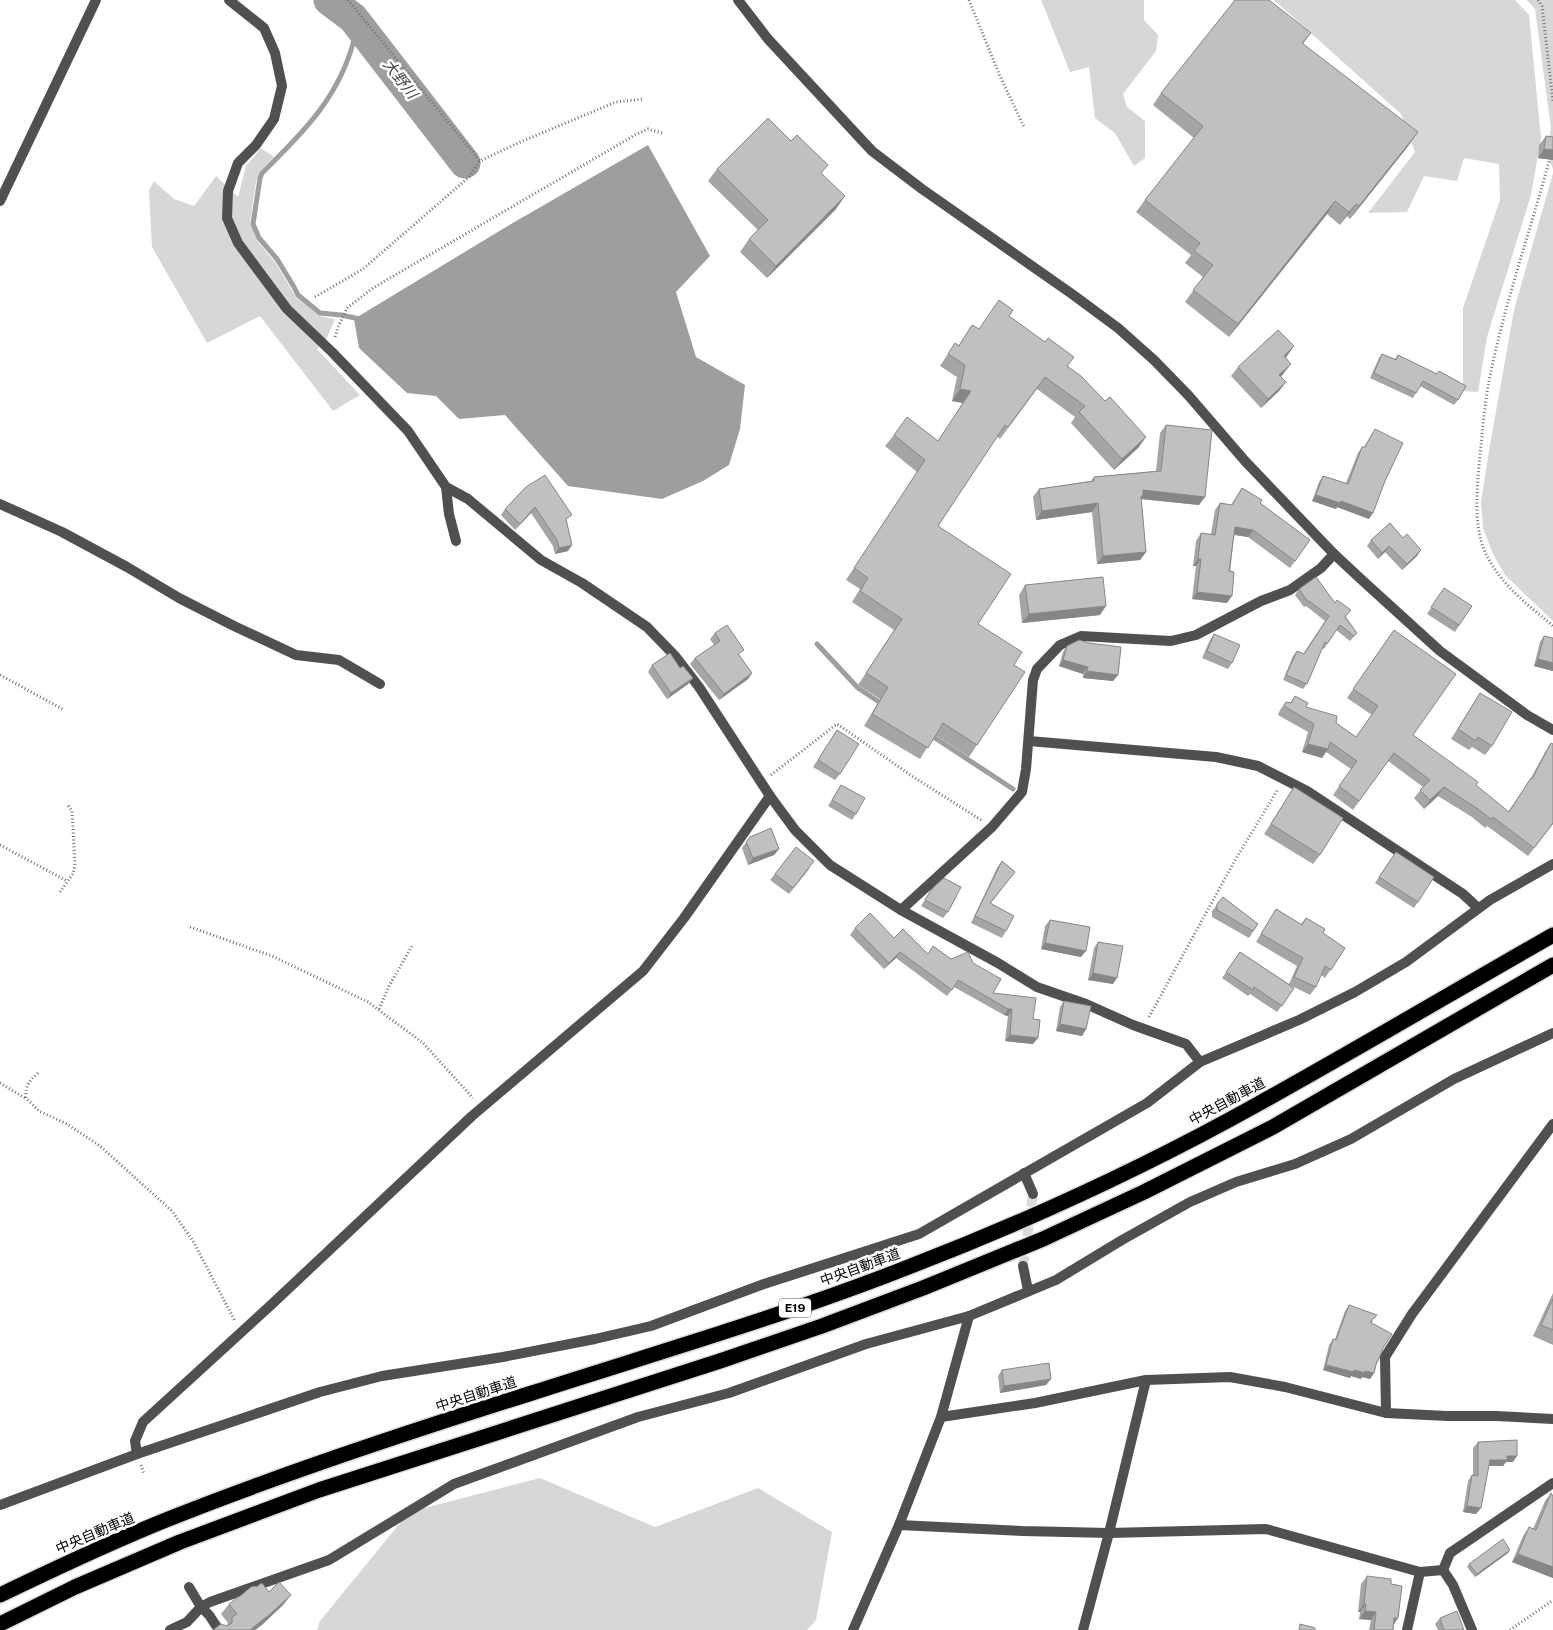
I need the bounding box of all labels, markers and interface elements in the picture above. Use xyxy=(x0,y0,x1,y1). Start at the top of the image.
water label: 大野川 xyxy=(380,56,422,103)
street label: 中央自動車道 xyxy=(1186,1074,1268,1128)
street label: 中央自動車道 xyxy=(818,1245,902,1289)
road number: E19 xyxy=(779,1299,811,1318)
street label: 中央自動車道 xyxy=(434,1373,518,1415)
street label: 中央自動車道 xyxy=(53,1509,137,1557)

